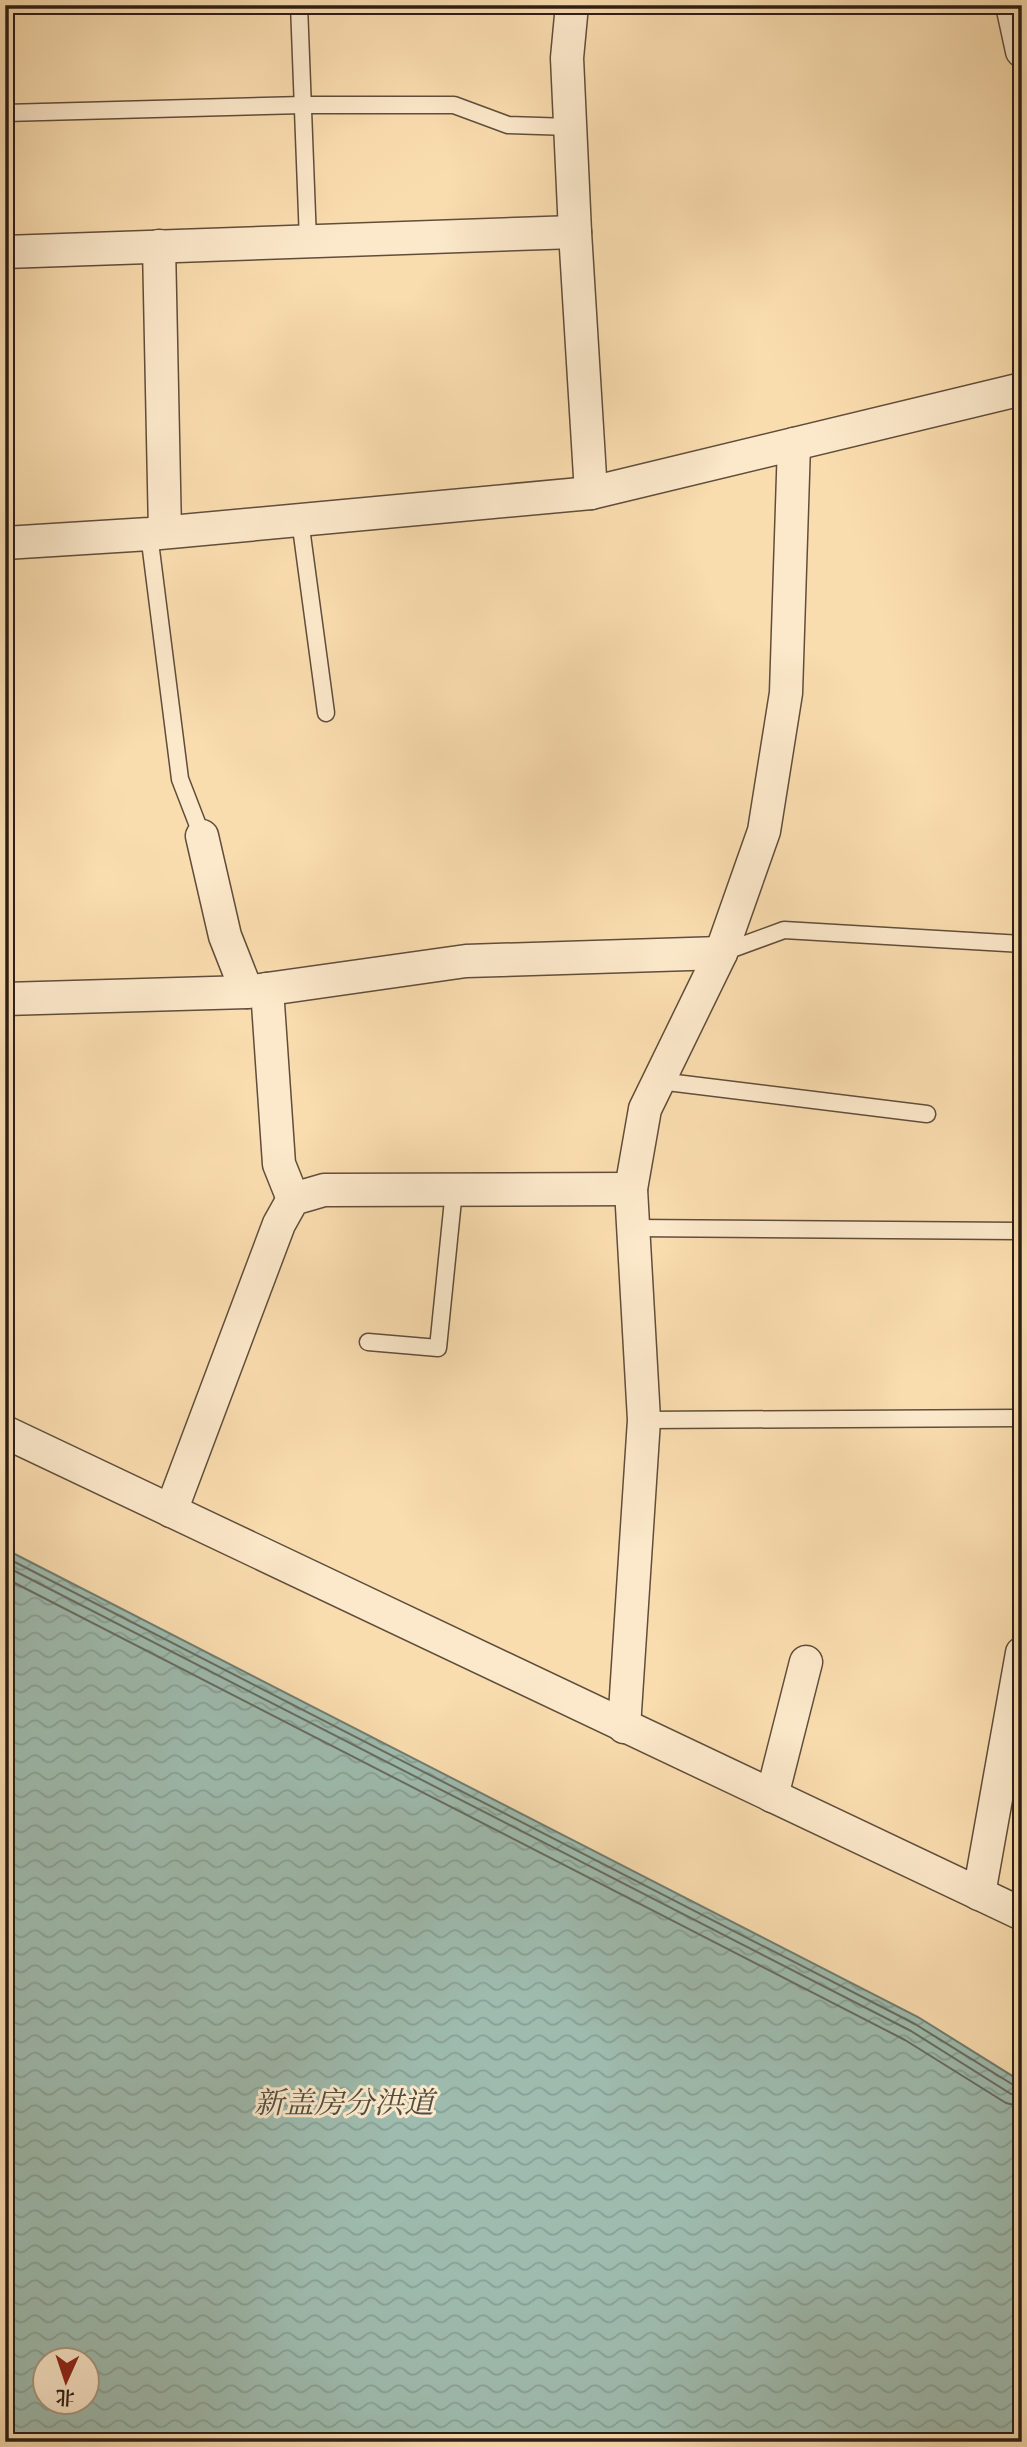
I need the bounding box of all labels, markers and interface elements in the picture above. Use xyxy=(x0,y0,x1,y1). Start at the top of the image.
water label: 新盖房分洪道 xyxy=(254,2086,438,2123)
north arrow xyxy=(32,2346,102,2416)
text: 北 xyxy=(55,2384,75,2408)

